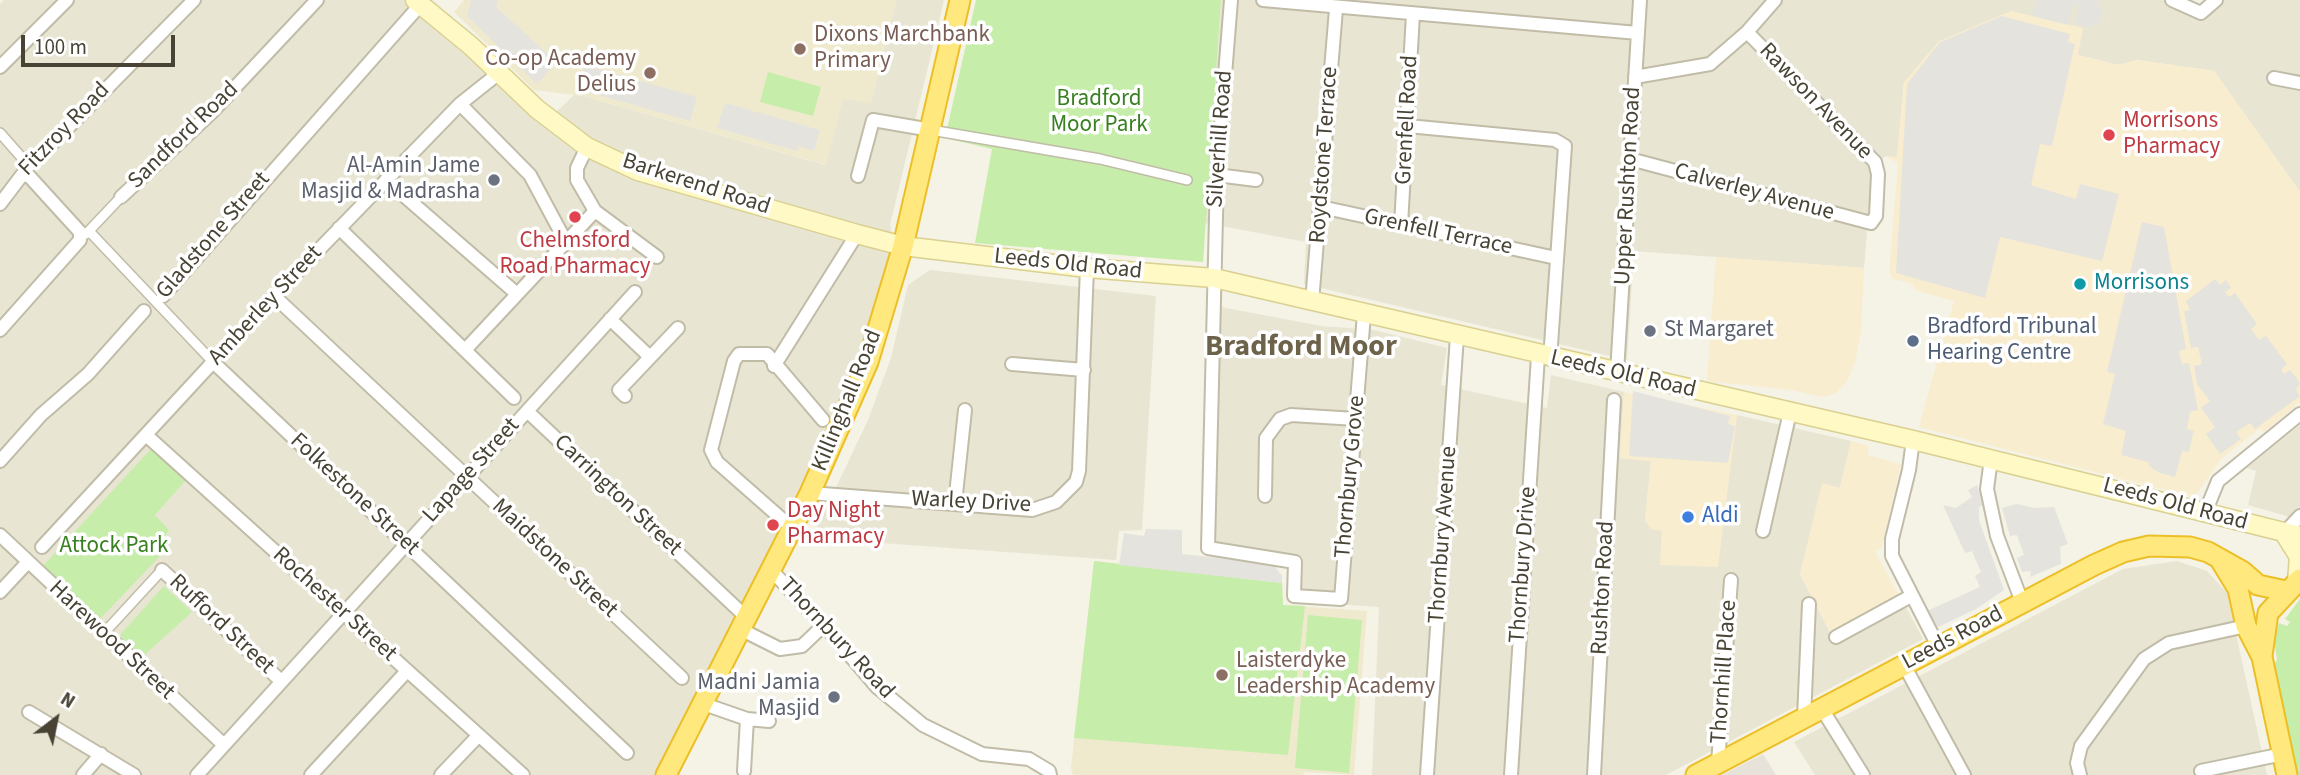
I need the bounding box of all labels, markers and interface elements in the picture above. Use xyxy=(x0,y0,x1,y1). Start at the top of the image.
scale bar xyxy=(24,21,178,65)
place label: Dixons Marchbank Primary xyxy=(814,22,990,76)
text: 100 m xyxy=(34,32,87,62)
street label: Rawson Avenue xyxy=(1753,38,1877,166)
marker: Dixons Marchbank Primary xyxy=(792,41,808,57)
place label: Co-op Academy Delius xyxy=(485,46,636,100)
street label: Grenfell Road xyxy=(1391,55,1425,185)
marker: Co-op Academy Delius xyxy=(642,65,658,81)
street label: Roydstone Terrace xyxy=(1305,66,1345,244)
street label: Silverhill Road xyxy=(1202,69,1240,209)
street label: Fitzroy Road xyxy=(14,77,116,183)
street label: Sandford Road xyxy=(123,77,245,195)
park label: Bradford Moor Park xyxy=(1050,86,1148,140)
street label: Upper Rushton Road xyxy=(1610,86,1648,286)
place label: Morrisons Pharmacy xyxy=(2123,108,2220,162)
marker: Morrisons Pharmacy xyxy=(2101,127,2117,143)
street label: Barkerend Road xyxy=(619,148,773,222)
place label: Al-Amin Jame Masjid & Madrasha xyxy=(301,153,480,207)
street label: Calverley Avenue xyxy=(1671,158,1837,228)
street label: Gladstone Street xyxy=(151,167,277,305)
marker: Al-Amin Jame Masjid & Madrasha xyxy=(486,172,502,188)
street label: Grenfell Terrace xyxy=(1361,204,1515,262)
marker: Chelmsford Road Pharmacy xyxy=(567,209,583,225)
place label: Chelmsford Road Pharmacy xyxy=(499,228,651,282)
street label: Amberley Street xyxy=(203,240,329,372)
street label: Leeds Old Road xyxy=(993,244,1143,286)
place label: Morrisons xyxy=(2094,270,2189,298)
marker: Morrisons xyxy=(2072,276,2088,292)
place label: Bradford Tribunal Hearing Centre xyxy=(1927,314,2097,368)
place label: St Margaret xyxy=(1664,317,1774,345)
marker: St Margaret xyxy=(1642,323,1658,339)
street label: Killinghall Road xyxy=(807,326,889,476)
district label: Bradford Moor xyxy=(1205,330,1397,366)
marker: Bradford Tribunal Hearing Centre xyxy=(1905,333,1921,349)
street label: Leeds Old Road xyxy=(1548,345,1698,405)
street label: Thornbury Grove xyxy=(1330,394,1372,560)
street label: Lapage Street xyxy=(418,413,526,529)
street label: Folkestone Street xyxy=(283,428,425,562)
street label: Carrington Street xyxy=(547,430,687,562)
street label: Thornbury Avenue xyxy=(1424,445,1464,625)
street label: Leeds Old Road xyxy=(2100,472,2250,538)
street label: Warley Drive xyxy=(910,486,1032,520)
street label: Thornbury Drive xyxy=(1505,486,1543,644)
street label: Maidstone Street xyxy=(485,494,623,624)
place label: Day Night Pharmacy xyxy=(787,498,884,552)
place label: Aldi xyxy=(1702,503,1739,531)
marker: Aldi xyxy=(1680,509,1696,525)
marker: Day Night Pharmacy xyxy=(765,517,781,533)
street label: Rushton Road xyxy=(1587,520,1621,656)
park label: Attock Park xyxy=(60,533,168,561)
street label: Rochester Street xyxy=(266,542,402,668)
street label: Rufford Street xyxy=(163,569,279,681)
street label: Thornbury Road xyxy=(773,572,899,706)
street label: Harewood Street xyxy=(42,576,180,706)
street label: Thornhill Place xyxy=(1706,599,1744,745)
street label: Leeds Road xyxy=(1898,601,2008,677)
place label: Laisterdyke Leadership Academy xyxy=(1236,648,1435,702)
marker: Laisterdyke Leadership Academy xyxy=(1214,667,1230,683)
place label: Madni Jamia Masjid xyxy=(697,670,820,724)
north arrow xyxy=(21,684,91,754)
text: N xyxy=(55,686,80,716)
marker: Madni Jamia Masjid xyxy=(826,689,842,705)

